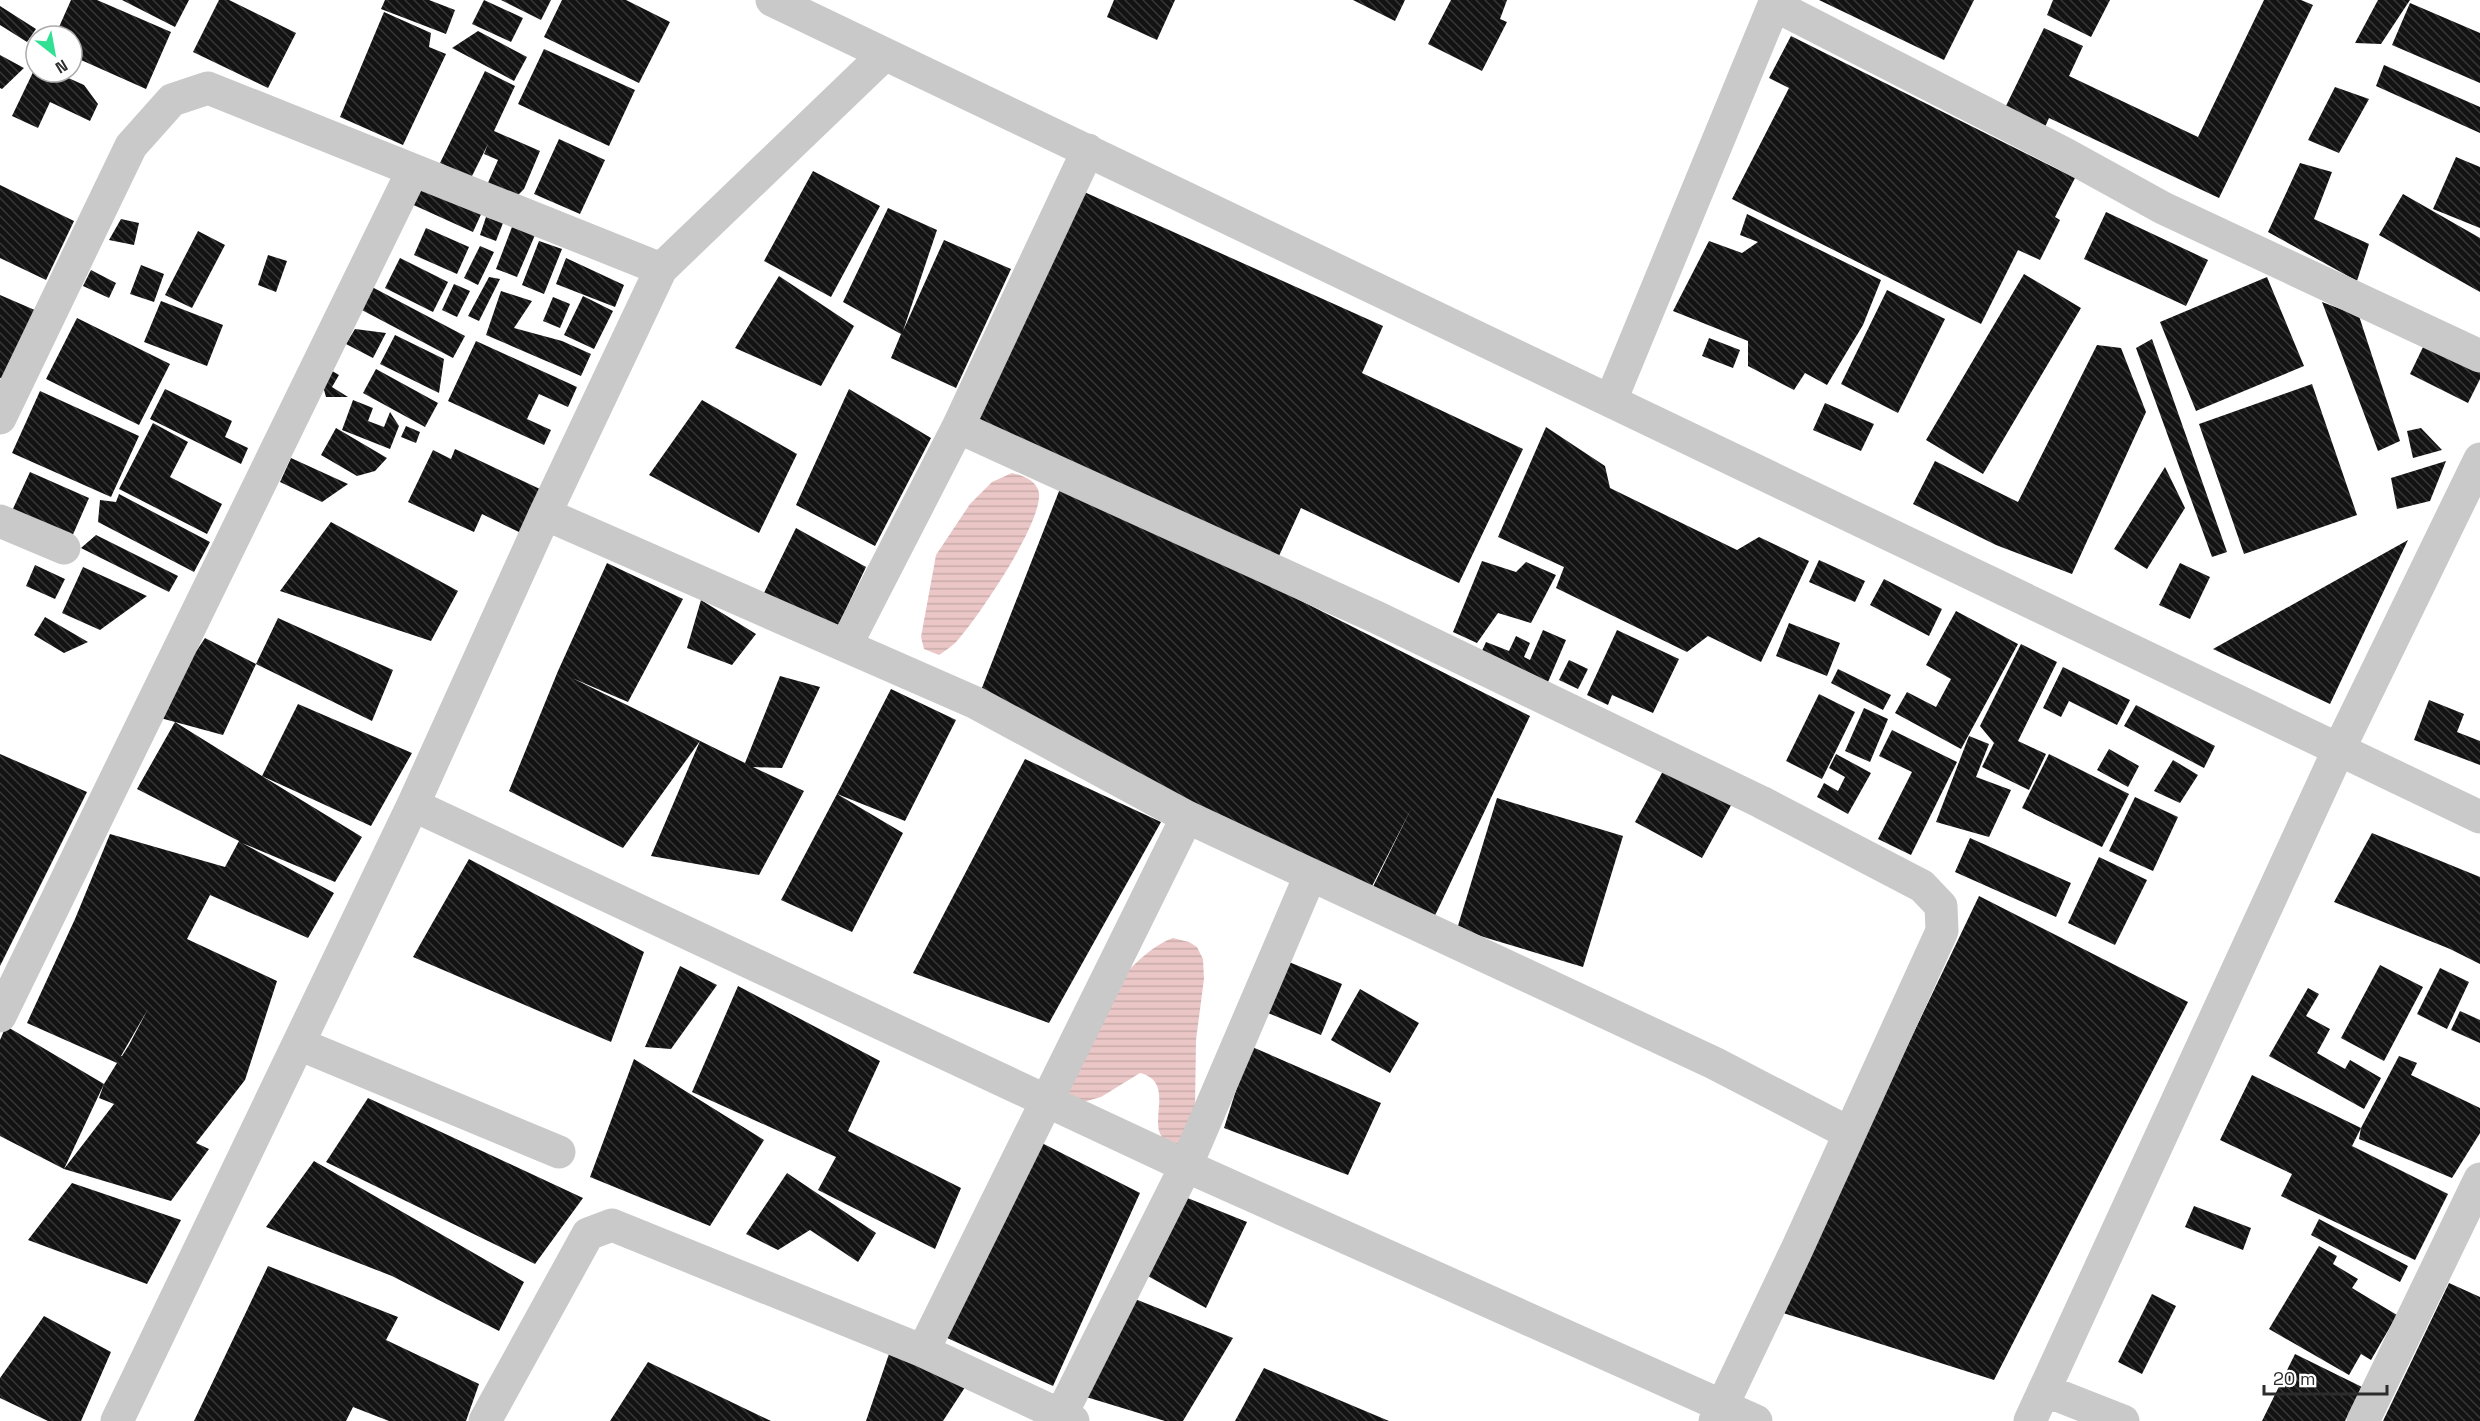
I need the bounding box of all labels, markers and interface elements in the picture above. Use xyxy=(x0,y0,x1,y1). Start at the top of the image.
north arrow xyxy=(24,24,84,84)
text: N xyxy=(51,55,71,78)
scale bar xyxy=(2264,1358,2387,1396)
text: 20 m xyxy=(2273,1367,2316,1390)

